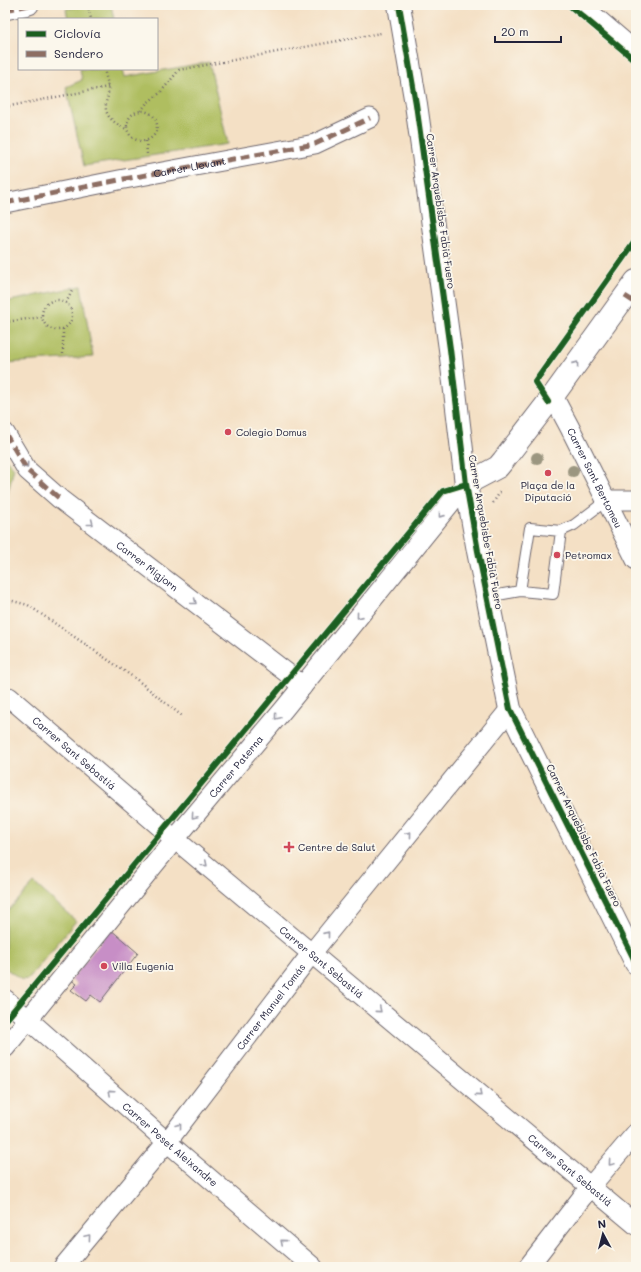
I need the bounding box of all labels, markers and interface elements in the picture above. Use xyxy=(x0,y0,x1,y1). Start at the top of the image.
legend xyxy=(18,18,158,70)
scale bar xyxy=(495,18,561,44)
text: 20 m xyxy=(501,23,529,39)
text: Ciclovía xyxy=(54,25,101,41)
text: Sendero xyxy=(54,45,103,61)
street label: Carrer Arquebisbe Fabià Fuero xyxy=(423,132,459,290)
street label: Carrer Llevant xyxy=(152,154,227,181)
one-way arrow xyxy=(571,362,578,369)
place label: Colegio Domus xyxy=(236,425,307,439)
street label: Carrer Sant Bertomeu xyxy=(564,425,626,530)
marker: Colegio Domus xyxy=(223,427,233,437)
street label: Carrer Arquebisbe Fabià Fuero xyxy=(465,454,507,610)
one-way arrow xyxy=(21,462,29,469)
marker: Plaça de la Diputació xyxy=(543,468,553,478)
place label: Plaça de la Diputació xyxy=(521,478,575,504)
one-way arrow xyxy=(439,510,446,517)
one-way arrow xyxy=(87,518,94,525)
street label: Carrer Migjorn xyxy=(113,538,181,594)
place label: Petromax xyxy=(565,548,612,562)
marker: Petromax xyxy=(552,550,562,560)
one-way arrow xyxy=(190,597,197,604)
one-way arrow xyxy=(357,611,364,618)
one-way arrow xyxy=(275,712,282,719)
street label: Carrer Sant Sebastiá xyxy=(30,713,119,793)
street label: Carrer Paterna xyxy=(205,732,266,801)
street label: Carrer Arquebisbe Fabià Fuero xyxy=(543,761,625,909)
one-way arrow xyxy=(191,812,198,819)
one-way arrow xyxy=(405,831,412,838)
place label: Centre de Salut xyxy=(298,840,376,854)
marker: Centre de Salut xyxy=(283,841,295,853)
one-way arrow xyxy=(200,859,207,866)
street label: Carrer Sant Sebastiá xyxy=(277,923,367,1001)
one-way arrow xyxy=(323,932,330,939)
place label: Villa Eugenia xyxy=(112,959,174,973)
street label: Carrer Manuel Tomás xyxy=(233,960,308,1053)
marker: Villa Eugenia xyxy=(99,961,109,971)
one-way arrow xyxy=(375,1006,382,1013)
one-way arrow xyxy=(475,1089,482,1096)
one-way arrow xyxy=(108,1090,116,1097)
street label: Carrer Peset Aleixandre xyxy=(120,1099,221,1190)
one-way arrow xyxy=(174,1123,181,1130)
street label: Carrer Sant Sebastiá xyxy=(525,1131,615,1209)
one-way arrow xyxy=(609,1158,616,1165)
north arrow xyxy=(583,1214,623,1254)
text: N xyxy=(597,1216,607,1232)
one-way arrow xyxy=(83,1234,90,1242)
one-way arrow xyxy=(281,1239,288,1246)

